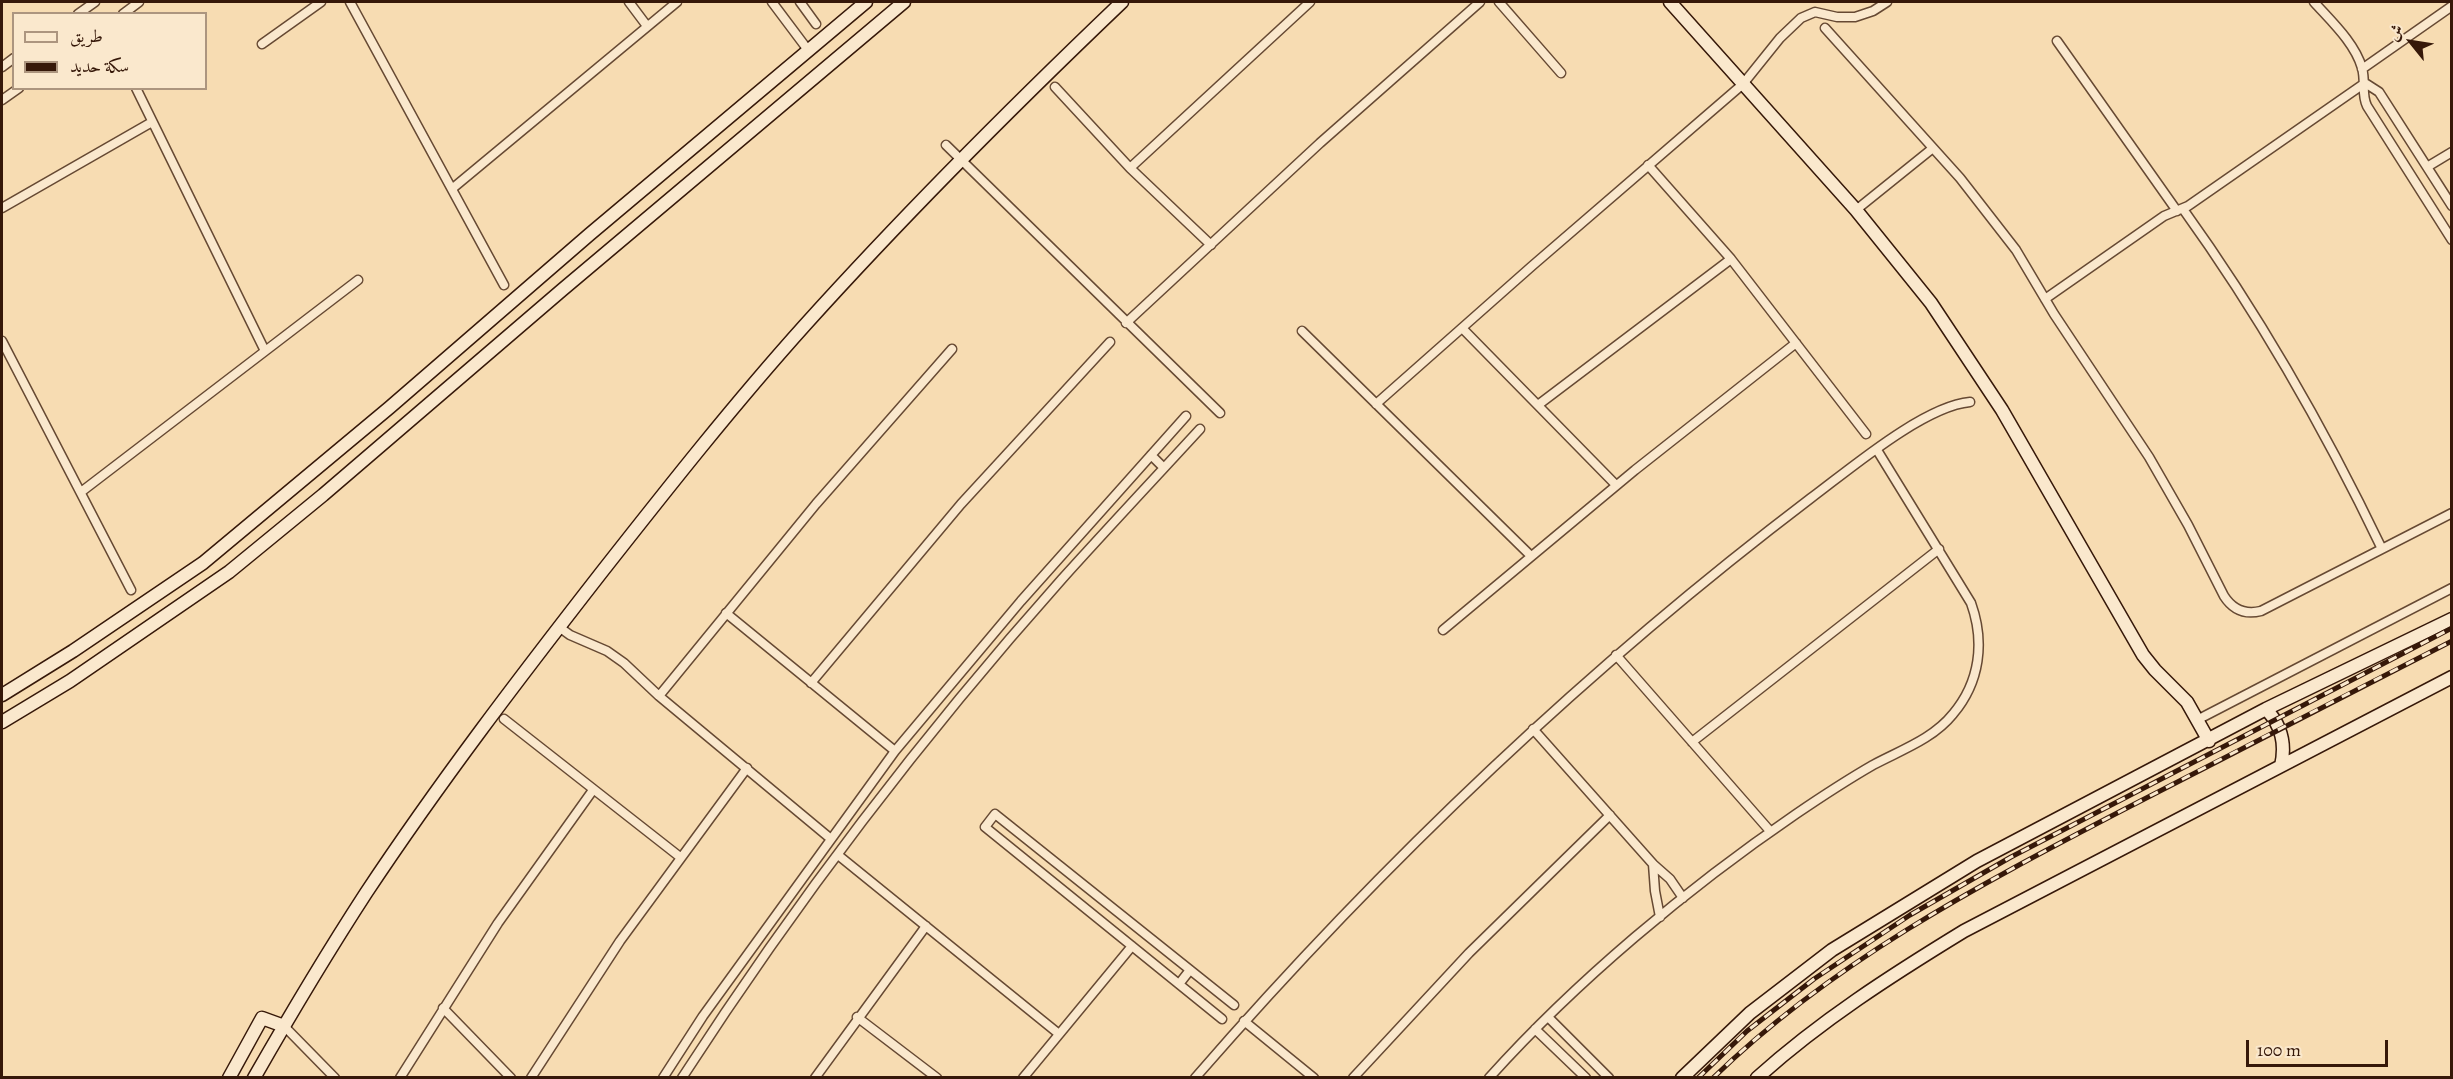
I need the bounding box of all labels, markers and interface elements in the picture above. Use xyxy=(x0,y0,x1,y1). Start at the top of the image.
legend xyxy=(12,12,207,90)
north arrow xyxy=(2381,12,2441,72)
text: ش xyxy=(2382,21,2409,45)
text: طريق xyxy=(70,24,103,48)
text: سكة حديد xyxy=(70,54,129,78)
scale bar xyxy=(2249,1028,2392,1066)
text: 100 m xyxy=(2257,1038,2301,1062)

